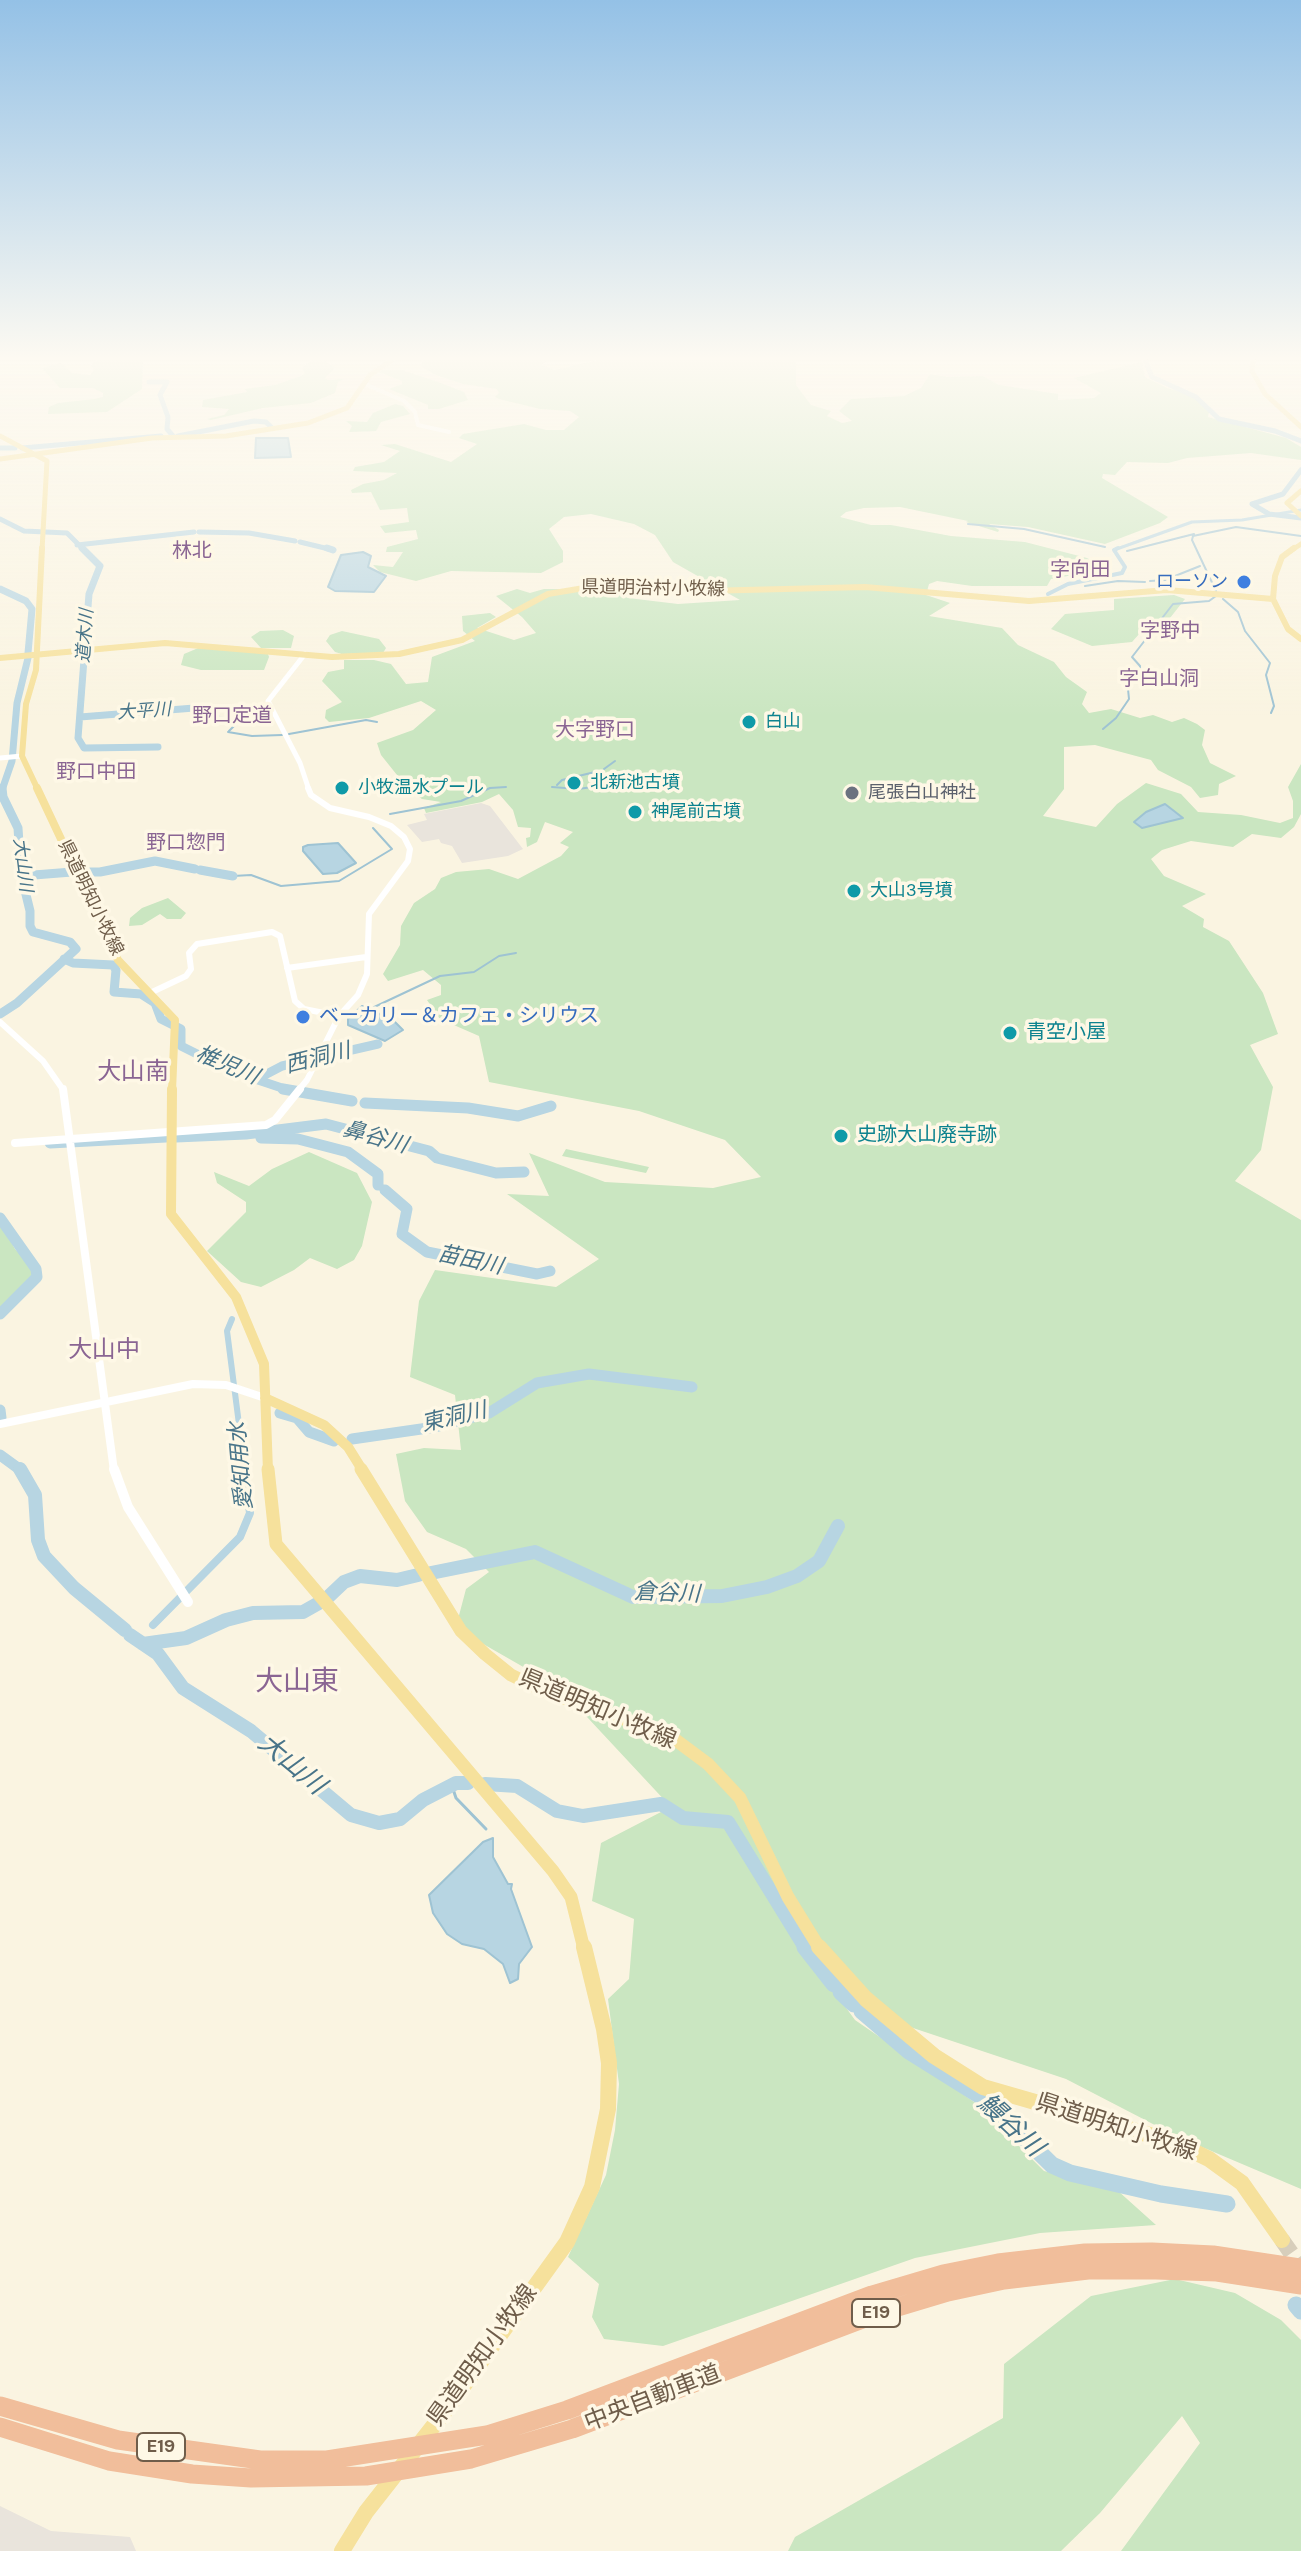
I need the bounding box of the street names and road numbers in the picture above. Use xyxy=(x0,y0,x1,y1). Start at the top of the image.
street label: 県道明治村小牧線 xyxy=(581,577,725,601)
street label: 県道明知小牧線 xyxy=(53,837,127,959)
street label: 県道明知小牧線 xyxy=(514,1664,680,1756)
street label: 県道明知小牧線 xyxy=(1032,2088,1200,2168)
street label: 県道明知小牧線 xyxy=(422,2280,544,2432)
road number: E19 xyxy=(852,2299,900,2327)
street label: 中央自動車道 xyxy=(581,2360,725,2438)
road number: E19 xyxy=(137,2433,185,2461)

